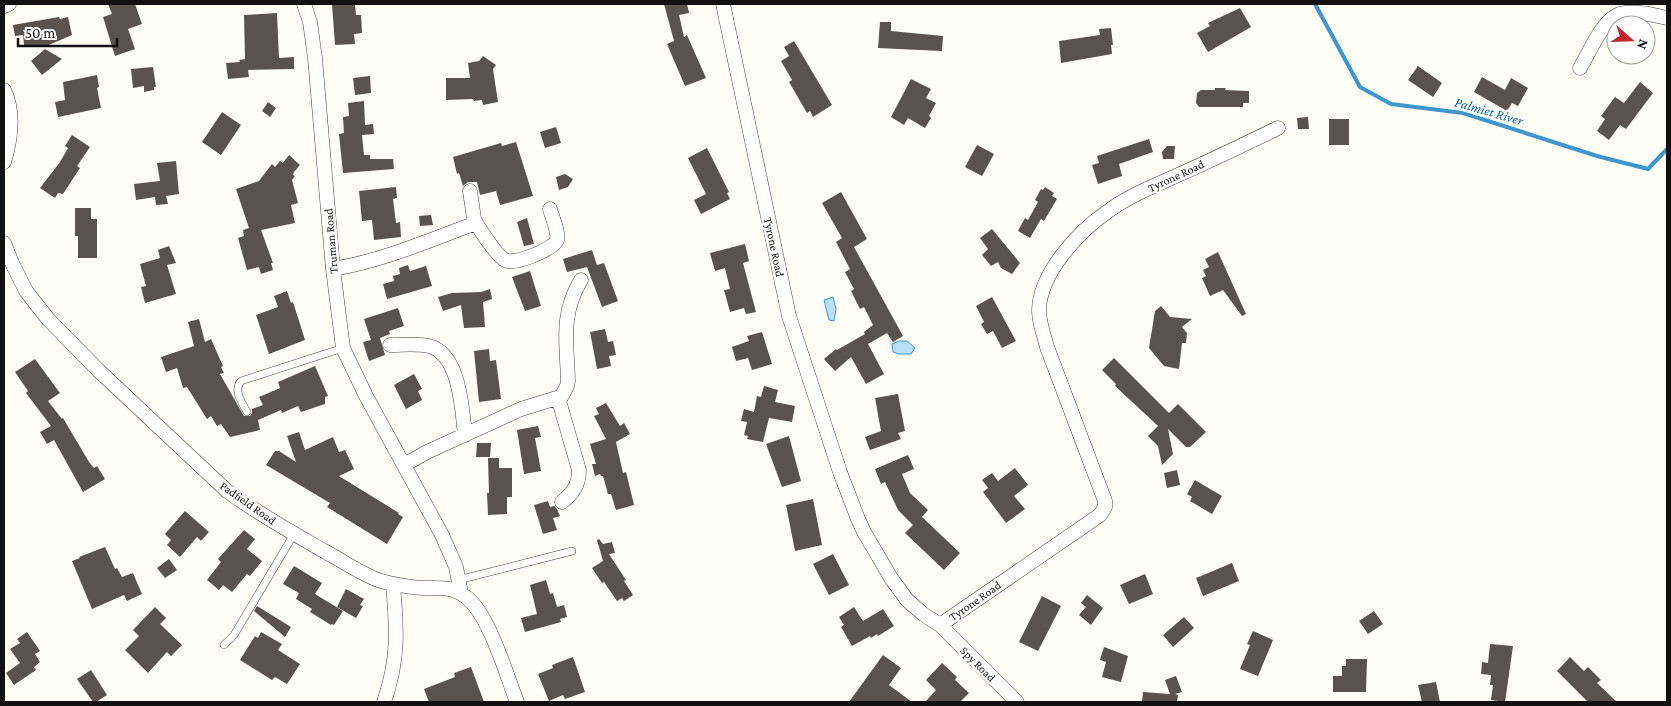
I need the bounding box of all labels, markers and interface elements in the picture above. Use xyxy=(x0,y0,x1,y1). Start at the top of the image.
scale bar xyxy=(18,15,116,47)
north arrow xyxy=(1606,15,1656,65)
text: 50 m xyxy=(25,25,55,41)
text: N xyxy=(1634,37,1652,52)
water label: Palmiet River xyxy=(1453,94,1526,129)
street label: Tyrone Road xyxy=(1146,157,1207,195)
street label: Truman Road xyxy=(321,207,341,274)
street label: Tyrone Road xyxy=(761,216,787,279)
street label: Padfield Road xyxy=(217,478,279,528)
street label: Tyrone Road xyxy=(946,578,1004,624)
street label: Spy Road xyxy=(957,643,999,685)

